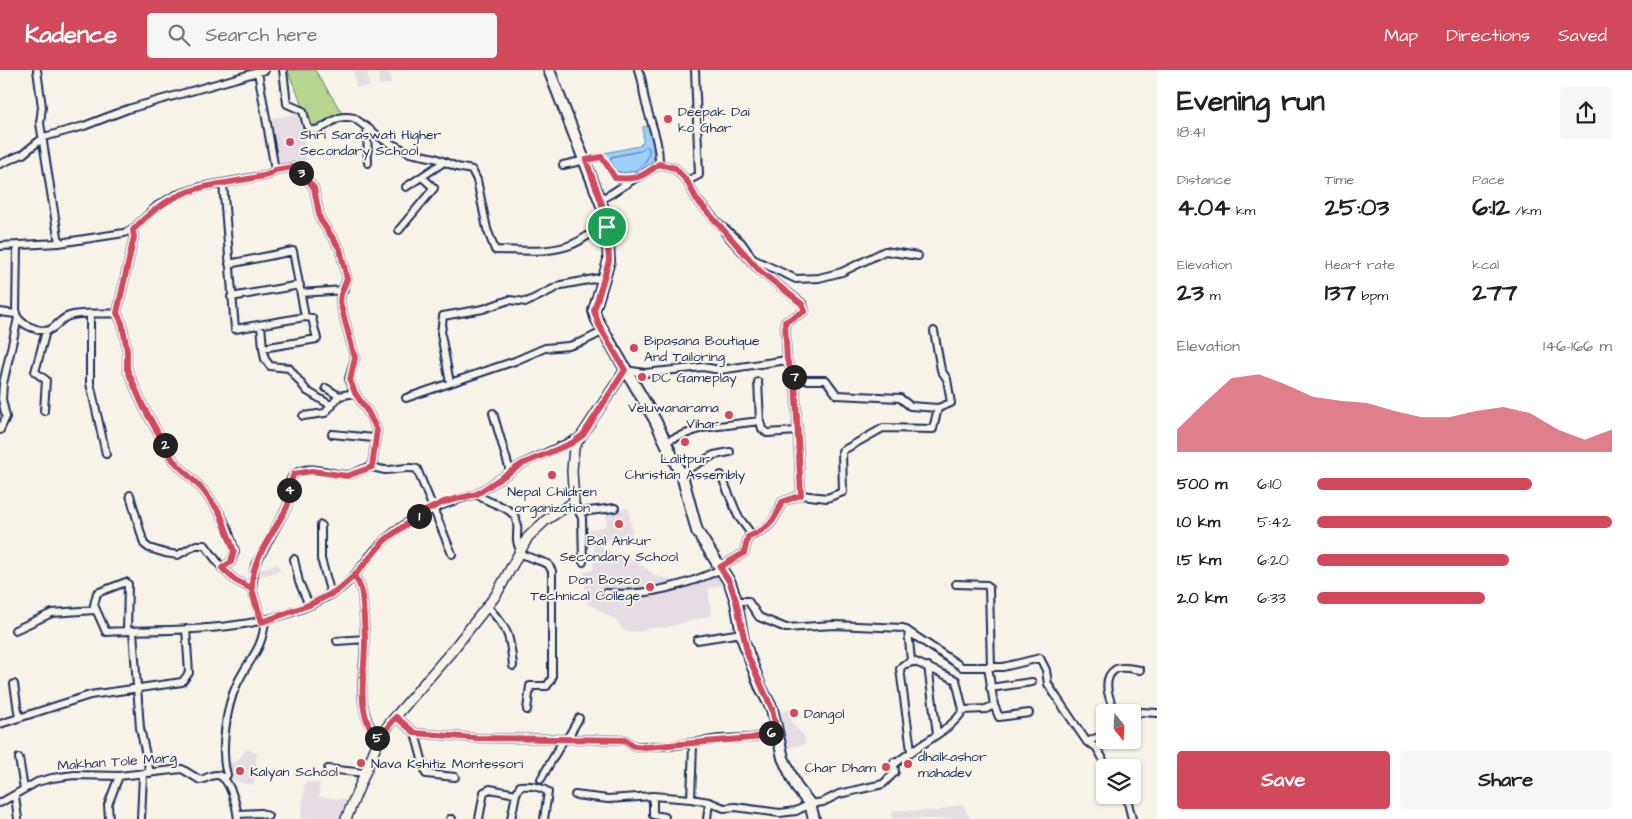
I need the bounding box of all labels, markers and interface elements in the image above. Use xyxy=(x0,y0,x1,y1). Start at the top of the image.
search box xyxy=(147,13,497,58)
text: Kadence xyxy=(25,18,117,52)
icon: search xyxy=(165,21,193,49)
text: Search here xyxy=(205,22,317,49)
text: Map xyxy=(1384,23,1418,48)
text: Directions xyxy=(1446,23,1530,48)
text: Saved xyxy=(1558,23,1607,48)
text: Evening run xyxy=(1177,82,1325,121)
button: share xyxy=(1560,87,1612,139)
place label: Deepak Dai ko Ghar xyxy=(678,102,750,138)
marker: Deepak Dai ko Ghar xyxy=(662,113,674,125)
text: 18:41 xyxy=(1177,121,1205,143)
place label: Shri Saraswati Higher Secondary School xyxy=(300,125,442,161)
marker: Shri Saraswati Higher Secondary School xyxy=(284,136,296,148)
pin: 3 xyxy=(288,160,314,186)
text: 3 xyxy=(298,163,305,183)
text: Distance xyxy=(1177,170,1231,190)
text: Time xyxy=(1325,170,1354,190)
text: Pace xyxy=(1472,170,1505,190)
text: 4.04 xyxy=(1177,190,1230,225)
text: 25:03 xyxy=(1325,190,1389,225)
text: 6:12 xyxy=(1472,190,1510,225)
text: km xyxy=(1230,201,1255,221)
text: /km xyxy=(1510,201,1541,221)
pin xyxy=(586,206,628,248)
icon: arrive xyxy=(593,213,621,241)
text: Elevation xyxy=(1177,255,1232,275)
text: Heart rate xyxy=(1325,255,1395,275)
text: kcal xyxy=(1472,255,1499,275)
text: 23 xyxy=(1177,275,1204,310)
text: 137 xyxy=(1325,275,1356,310)
text: 277 xyxy=(1472,275,1517,310)
text: m xyxy=(1204,286,1221,306)
text: bpm xyxy=(1356,286,1388,306)
place label: Bipasana Boutique And Tailoring xyxy=(644,331,760,367)
text: Elevation xyxy=(1177,335,1240,357)
text: 146–166 m xyxy=(1543,335,1612,357)
marker: Bipasana Boutique And Tailoring xyxy=(628,342,640,354)
pin: 7 xyxy=(782,364,806,390)
text: 7 xyxy=(790,367,799,387)
place label: DC Gameplay xyxy=(652,368,737,388)
marker: DC Gameplay xyxy=(636,371,648,383)
place label: Veluwanarama Vihar xyxy=(628,398,719,434)
marker: Veluwanarama Vihar xyxy=(723,409,735,421)
pin: 2 xyxy=(152,432,178,458)
text: 2 xyxy=(161,435,170,455)
marker: Lalitpur Christian Assembly xyxy=(679,436,691,448)
place label: Lalitpur Christian Assembly xyxy=(625,449,746,485)
marker: Nepal Children organization xyxy=(546,469,558,481)
text: 500 m xyxy=(1177,473,1227,495)
text: 6:10 xyxy=(1257,473,1282,495)
pin: 4 xyxy=(276,478,302,502)
text: 4 xyxy=(285,480,294,500)
place label: Nepal Children organization xyxy=(507,482,597,518)
pin: 1 xyxy=(406,504,432,528)
text: 1 xyxy=(419,506,420,526)
text: 1.0 km xyxy=(1177,511,1220,533)
text: 5:42 xyxy=(1257,511,1291,533)
marker: Bal Ankur Secondary School xyxy=(613,518,625,530)
place label: Bal Ankur Secondary School xyxy=(560,531,678,567)
text: 1.5 km xyxy=(1177,549,1221,571)
text: 6:20 xyxy=(1257,549,1289,571)
place label: Don Bosco Technical College xyxy=(530,570,640,606)
marker: Don Bosco Technical College xyxy=(644,581,656,593)
text: 2.0 km xyxy=(1177,587,1227,609)
text: 6:33 xyxy=(1257,587,1286,609)
place label: Dangol xyxy=(804,704,845,724)
north arrow xyxy=(1096,704,1141,749)
map controls xyxy=(1096,704,1141,804)
marker: Dangol xyxy=(788,707,800,719)
pin: 6 xyxy=(758,720,784,746)
text: 6 xyxy=(767,723,776,743)
pin: 5 xyxy=(364,726,390,750)
text: 5 xyxy=(373,728,382,748)
place label: dhalkashor mahadev xyxy=(918,747,987,783)
street label: Makhan Tole Marg xyxy=(57,748,177,776)
button: Save xyxy=(1177,751,1390,809)
button: Share xyxy=(1400,751,1612,809)
place label: Nava Kshitiz Montessori xyxy=(371,754,523,774)
marker: Nava Kshitiz Montessori xyxy=(355,757,367,769)
place label: Char Dham xyxy=(805,758,876,778)
marker: dhalkashor mahadev xyxy=(902,758,914,770)
button: layers xyxy=(1096,759,1141,804)
marker: Char Dham xyxy=(880,761,892,773)
place label: Kalyan School xyxy=(250,762,338,782)
marker: Kalyan School xyxy=(234,765,246,777)

